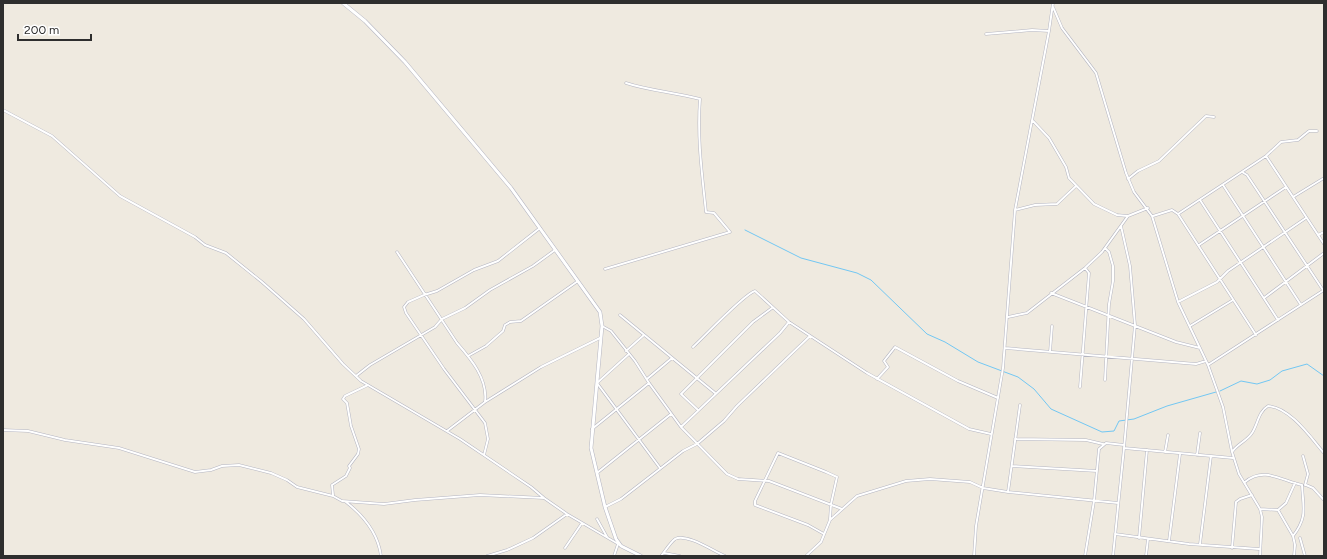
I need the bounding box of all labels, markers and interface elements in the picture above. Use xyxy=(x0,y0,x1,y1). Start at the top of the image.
scale bar xyxy=(18,16,91,42)
text: 200 m xyxy=(24,23,59,37)

